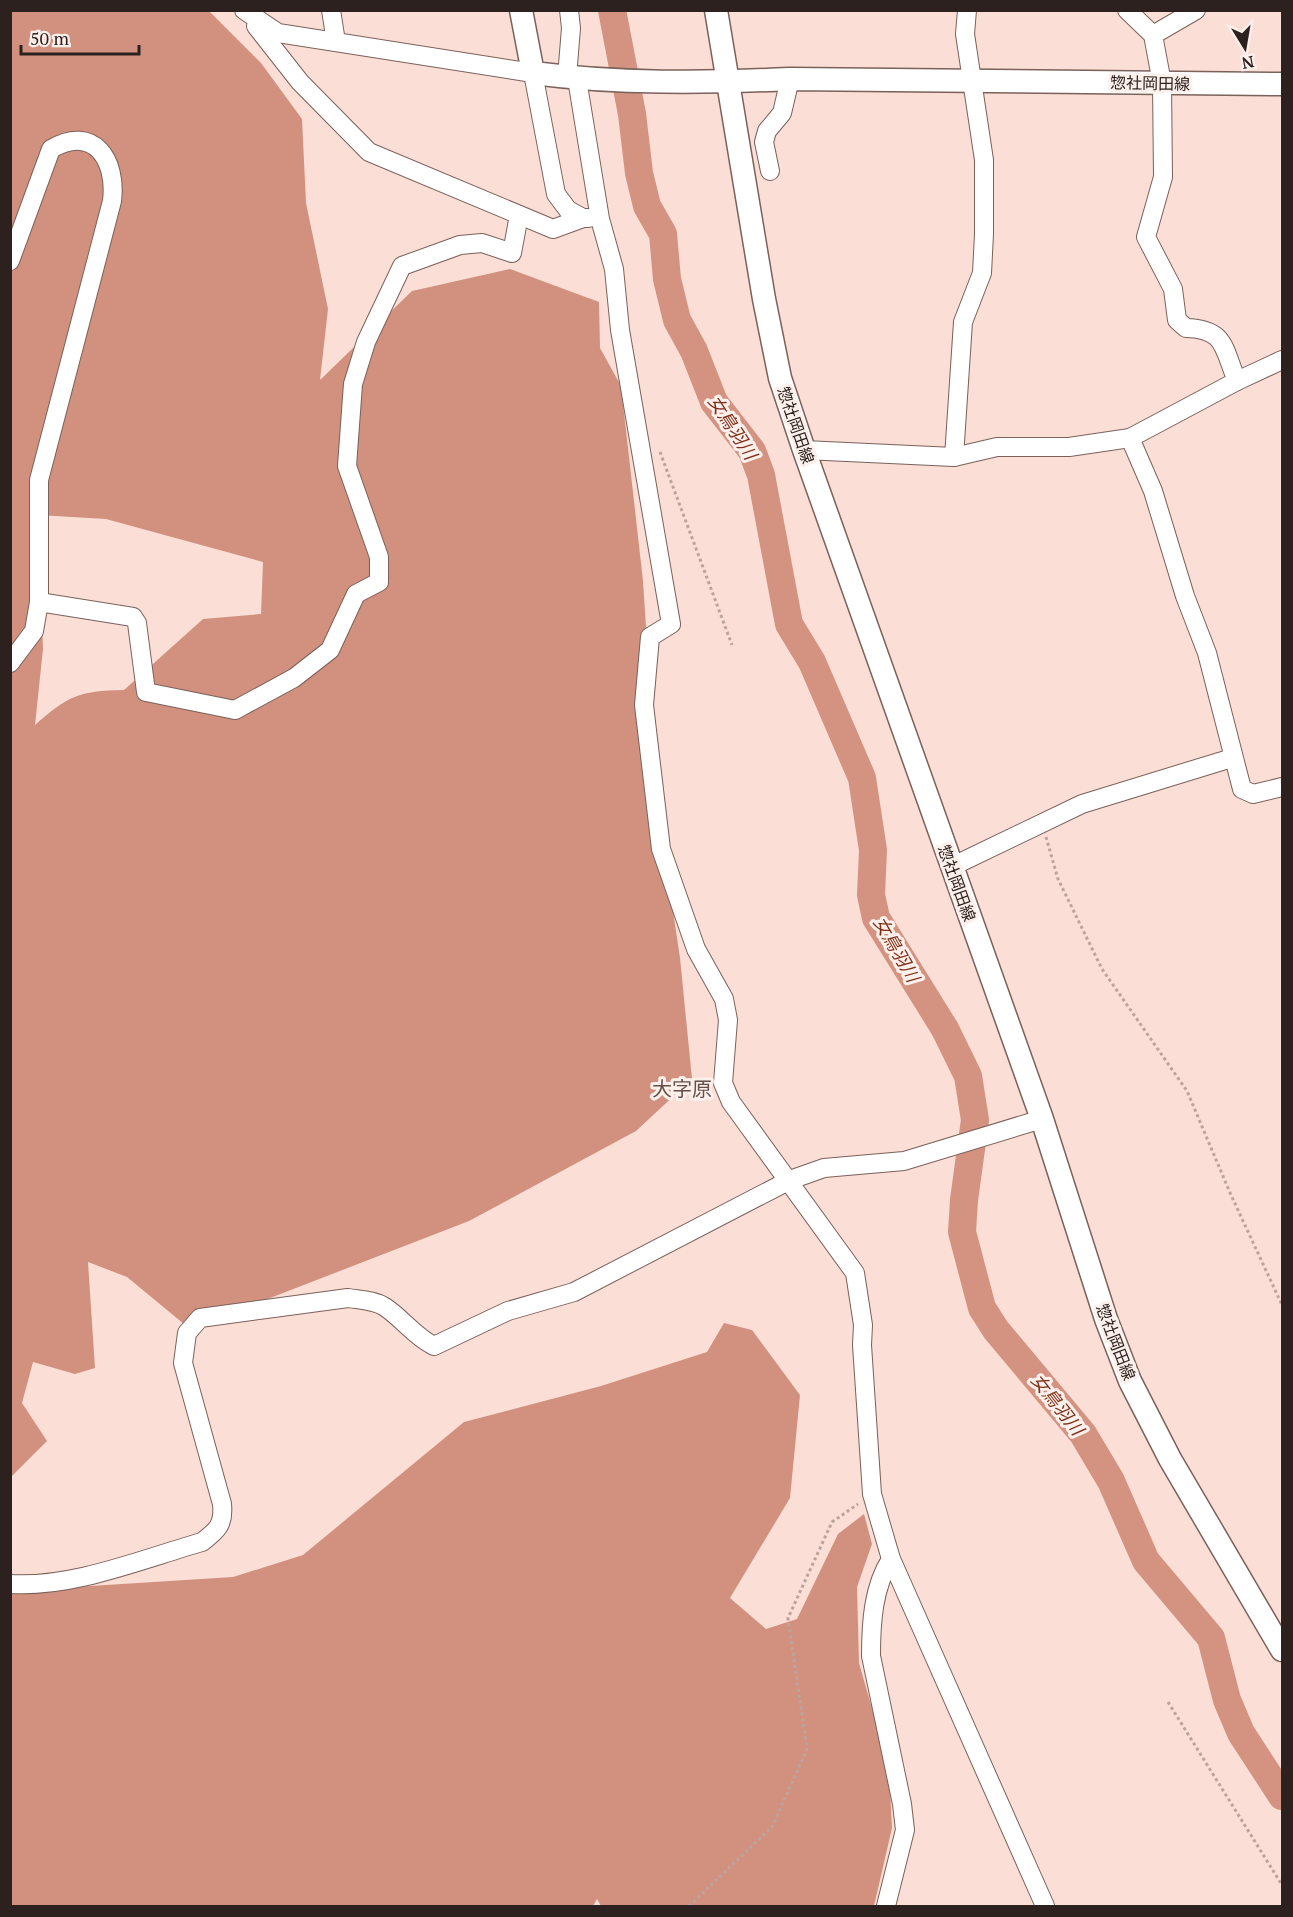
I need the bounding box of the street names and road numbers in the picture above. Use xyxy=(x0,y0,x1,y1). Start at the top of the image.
street label: 惣社岡田線 xyxy=(1110,71,1190,95)
street label: 惣社岡田線 xyxy=(773,384,819,466)
street label: 惣社岡田線 xyxy=(933,842,981,924)
street label: 惣社岡田線 xyxy=(1091,1301,1141,1383)

